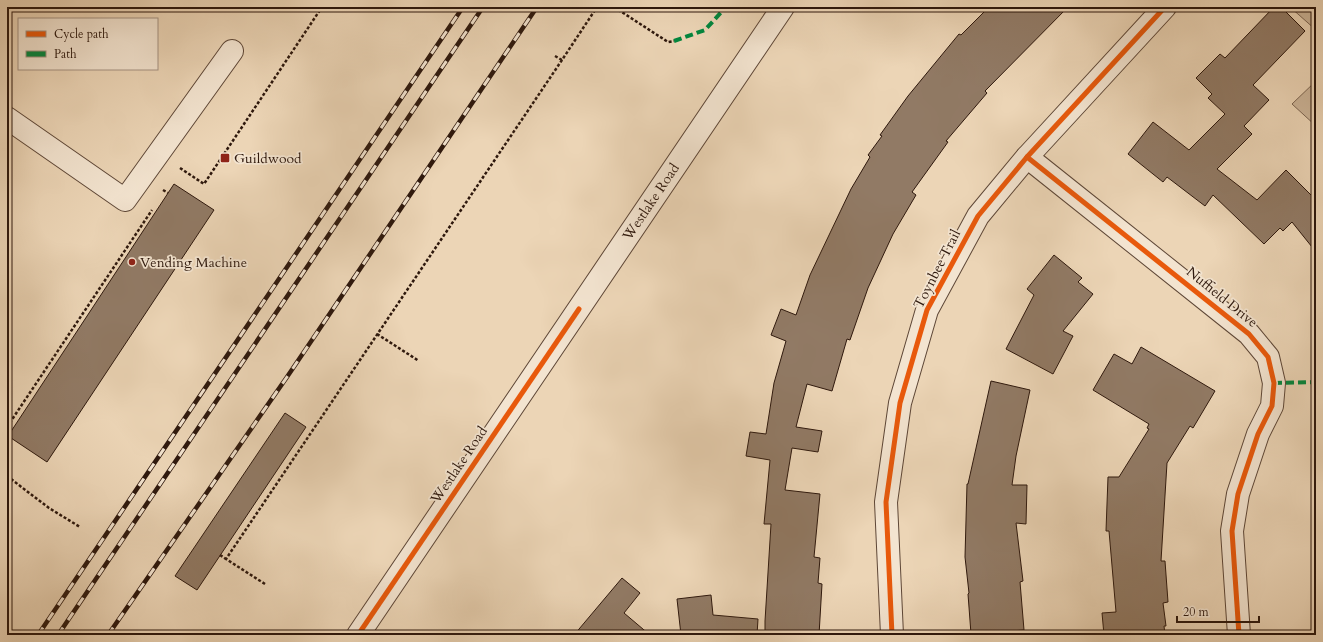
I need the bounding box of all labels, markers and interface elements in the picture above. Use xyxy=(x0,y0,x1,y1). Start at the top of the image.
legend xyxy=(18,18,158,70)
text: Cycle path xyxy=(54,26,109,42)
text: Path xyxy=(54,46,77,62)
place label: Guildwood xyxy=(234,149,302,168)
marker: Guildwood xyxy=(219,152,231,164)
street label: Westlake Road xyxy=(618,159,684,245)
street label: Toynbee Trail xyxy=(909,226,965,312)
place label: Vending Machine xyxy=(140,253,247,272)
marker: Vending Machine xyxy=(127,257,137,267)
street label: Nuffield Drive xyxy=(1182,262,1262,332)
street label: Westlake Road xyxy=(426,422,492,508)
scale bar xyxy=(1177,598,1259,624)
text: 20 m xyxy=(1183,604,1210,620)

